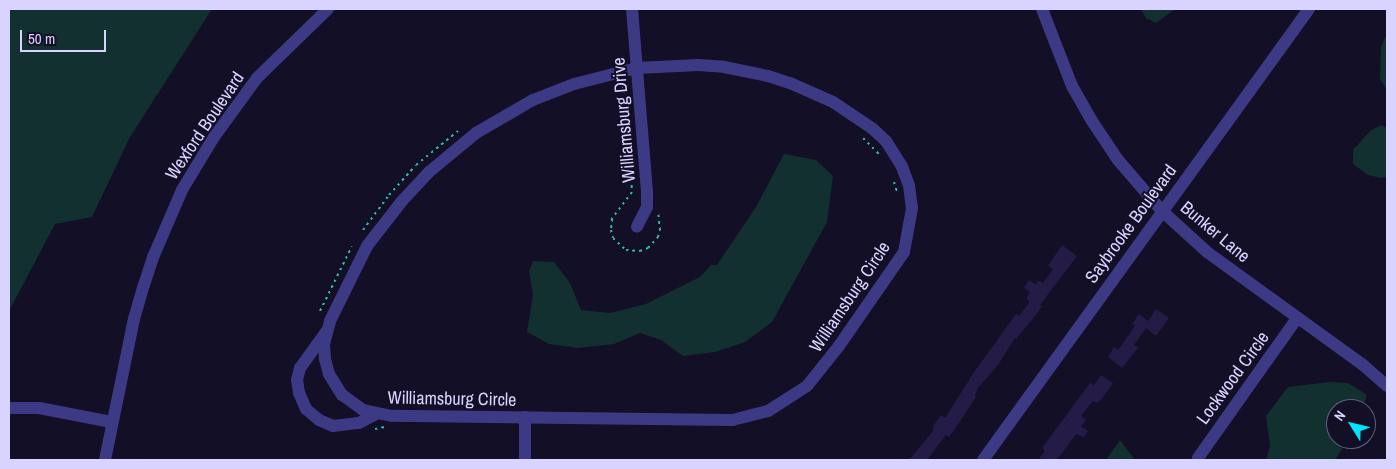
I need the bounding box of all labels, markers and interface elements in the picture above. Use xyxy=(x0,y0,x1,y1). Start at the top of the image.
scale bar xyxy=(22,20,109,52)
text: 50 m xyxy=(28,28,55,49)
street label: Williamsburg Drive xyxy=(608,57,640,183)
street label: Wexford Boulevard xyxy=(161,68,249,184)
street label: Saybrooke Boulevard xyxy=(1081,161,1181,287)
street label: Bunker Lane xyxy=(1176,197,1254,267)
street label: Williamsburg Circle xyxy=(805,238,895,356)
street label: Lockwood Circle xyxy=(1192,328,1274,428)
street label: Williamsburg Circle xyxy=(387,387,517,411)
north arrow xyxy=(1326,399,1376,449)
text: N xyxy=(1330,407,1349,424)

